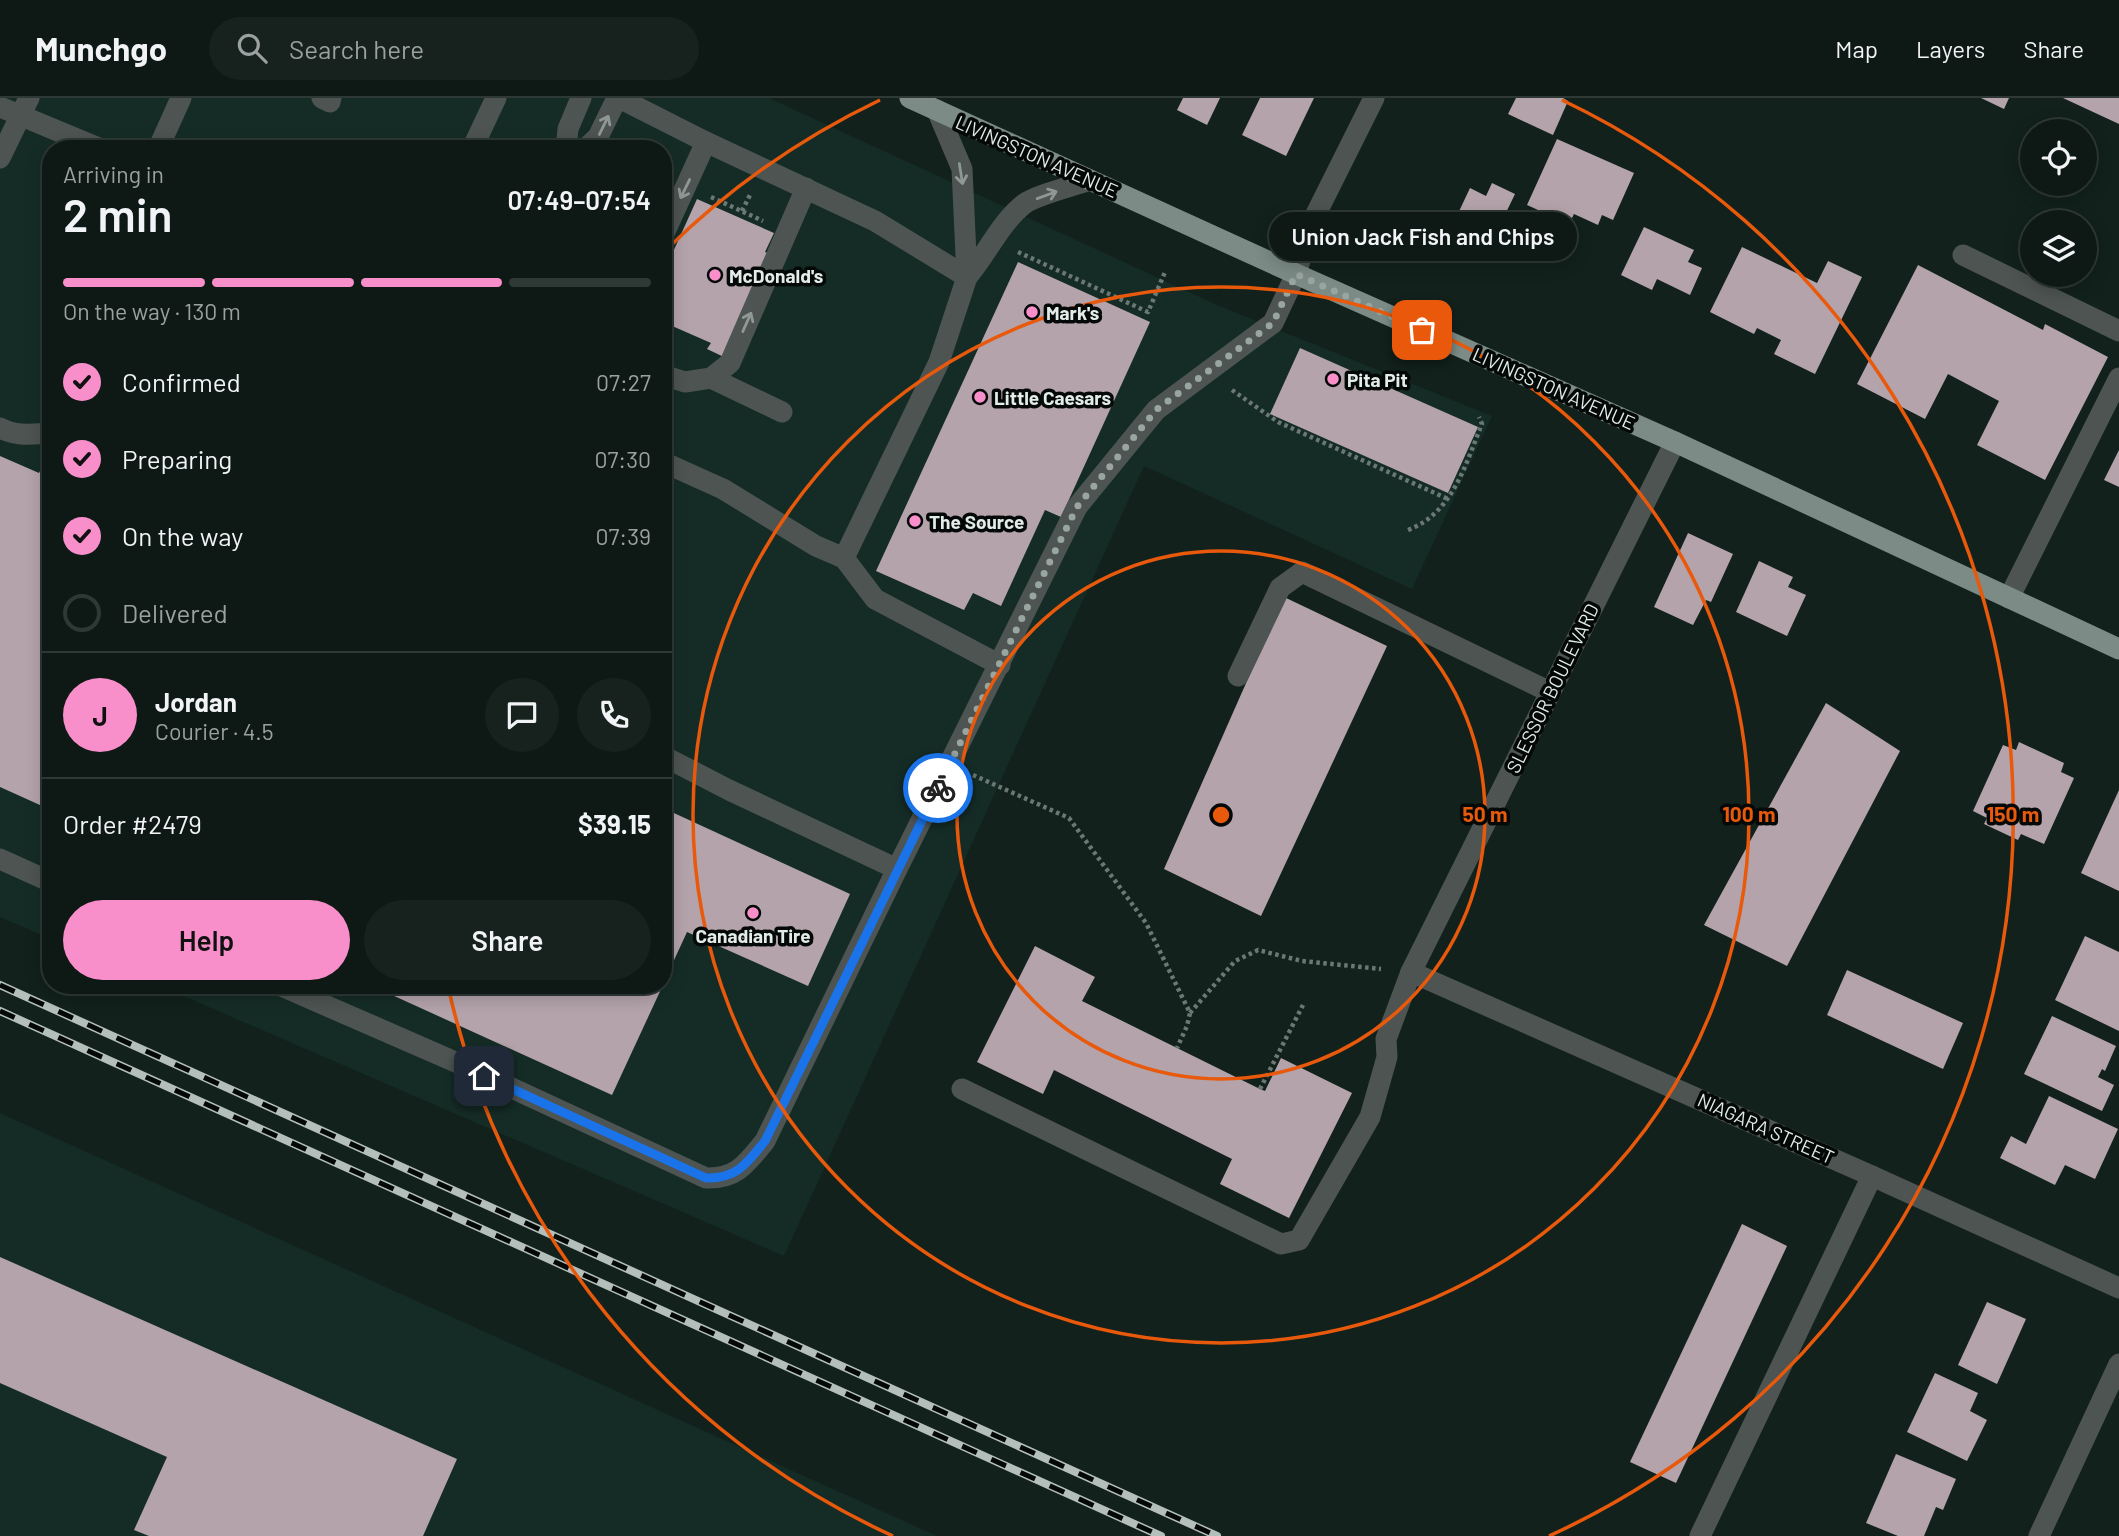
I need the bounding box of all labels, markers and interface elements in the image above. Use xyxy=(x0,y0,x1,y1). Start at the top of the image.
search box xyxy=(209,17,699,80)
text: Munchgo xyxy=(35,28,167,68)
icon: search xyxy=(233,29,271,67)
text: Search here xyxy=(289,33,424,64)
text: Map xyxy=(1835,34,1878,63)
text: Layers xyxy=(1916,34,1985,63)
text: Share xyxy=(2023,34,2084,63)
street label: LIVINGSTON AVENUE xyxy=(952,110,1122,202)
one-way arrow xyxy=(597,115,611,136)
map controls xyxy=(2020,119,2097,287)
button: locate xyxy=(2020,119,2097,196)
text: Arriving in xyxy=(63,160,164,188)
one-way arrow xyxy=(954,162,967,185)
one-way arrow xyxy=(677,178,691,199)
text: 07:49–07:54 xyxy=(508,184,651,215)
text: 2 min xyxy=(63,186,172,241)
one-way arrow xyxy=(1036,188,1058,201)
button: layers xyxy=(2020,210,2097,287)
callout: Union Jack Fish and Chips xyxy=(1268,211,1576,260)
text: Union Jack Fish and Chips xyxy=(1292,222,1554,250)
place label: McDonald's xyxy=(729,264,823,287)
marker: McDonald's xyxy=(707,267,723,283)
text: On the way · 130 m xyxy=(63,297,241,325)
pin xyxy=(1392,300,1452,360)
place label: Mark's xyxy=(1046,301,1099,324)
marker: Mark's xyxy=(1024,304,1040,320)
icon: bag xyxy=(1403,311,1441,349)
one-way arrow xyxy=(741,312,754,334)
street label: LIVINGSTON AVENUE xyxy=(1469,342,1639,434)
icon: check xyxy=(63,363,101,401)
text: Confirmed xyxy=(122,366,241,397)
text: 07:27 xyxy=(596,368,651,396)
place label: Pita Pit xyxy=(1347,368,1408,391)
marker: Pita Pit xyxy=(1325,371,1341,387)
place label: Little Caesars xyxy=(994,386,1111,409)
marker: Little Caesars xyxy=(972,389,988,405)
icon: check xyxy=(63,440,101,478)
text: Preparing xyxy=(122,443,232,474)
text: 07:30 xyxy=(594,445,651,473)
place label: The Source xyxy=(929,510,1024,533)
marker: The Source xyxy=(907,513,923,529)
icon: check xyxy=(63,517,101,555)
text: On the way xyxy=(122,520,243,551)
text: 07:39 xyxy=(596,522,651,550)
text: Delivered xyxy=(122,597,228,628)
street label: SLESSOR BOULEVARD xyxy=(1501,599,1603,777)
button: chat xyxy=(485,678,559,752)
button: phone xyxy=(577,678,651,752)
text: Jordan xyxy=(155,686,237,717)
text: J xyxy=(92,700,108,731)
text: Courier · 4.5 xyxy=(155,717,274,745)
courier xyxy=(903,753,973,823)
icon: bike xyxy=(919,769,957,807)
text: 50 m xyxy=(1462,801,1508,826)
text: 100 m xyxy=(1722,801,1776,826)
text: 150 m xyxy=(1987,801,2039,826)
centre of rings xyxy=(1209,803,1233,827)
text: Order #2479 xyxy=(63,808,202,839)
text: $39.15 xyxy=(578,808,651,839)
button: Help xyxy=(63,900,350,980)
button: Share xyxy=(364,900,651,980)
marker: Canadian Tire xyxy=(745,905,761,921)
place label: Canadian Tire xyxy=(695,924,811,947)
pin xyxy=(454,1046,514,1106)
icon: home xyxy=(465,1057,503,1095)
street label: NIAGARA STREET xyxy=(1694,1088,1838,1168)

